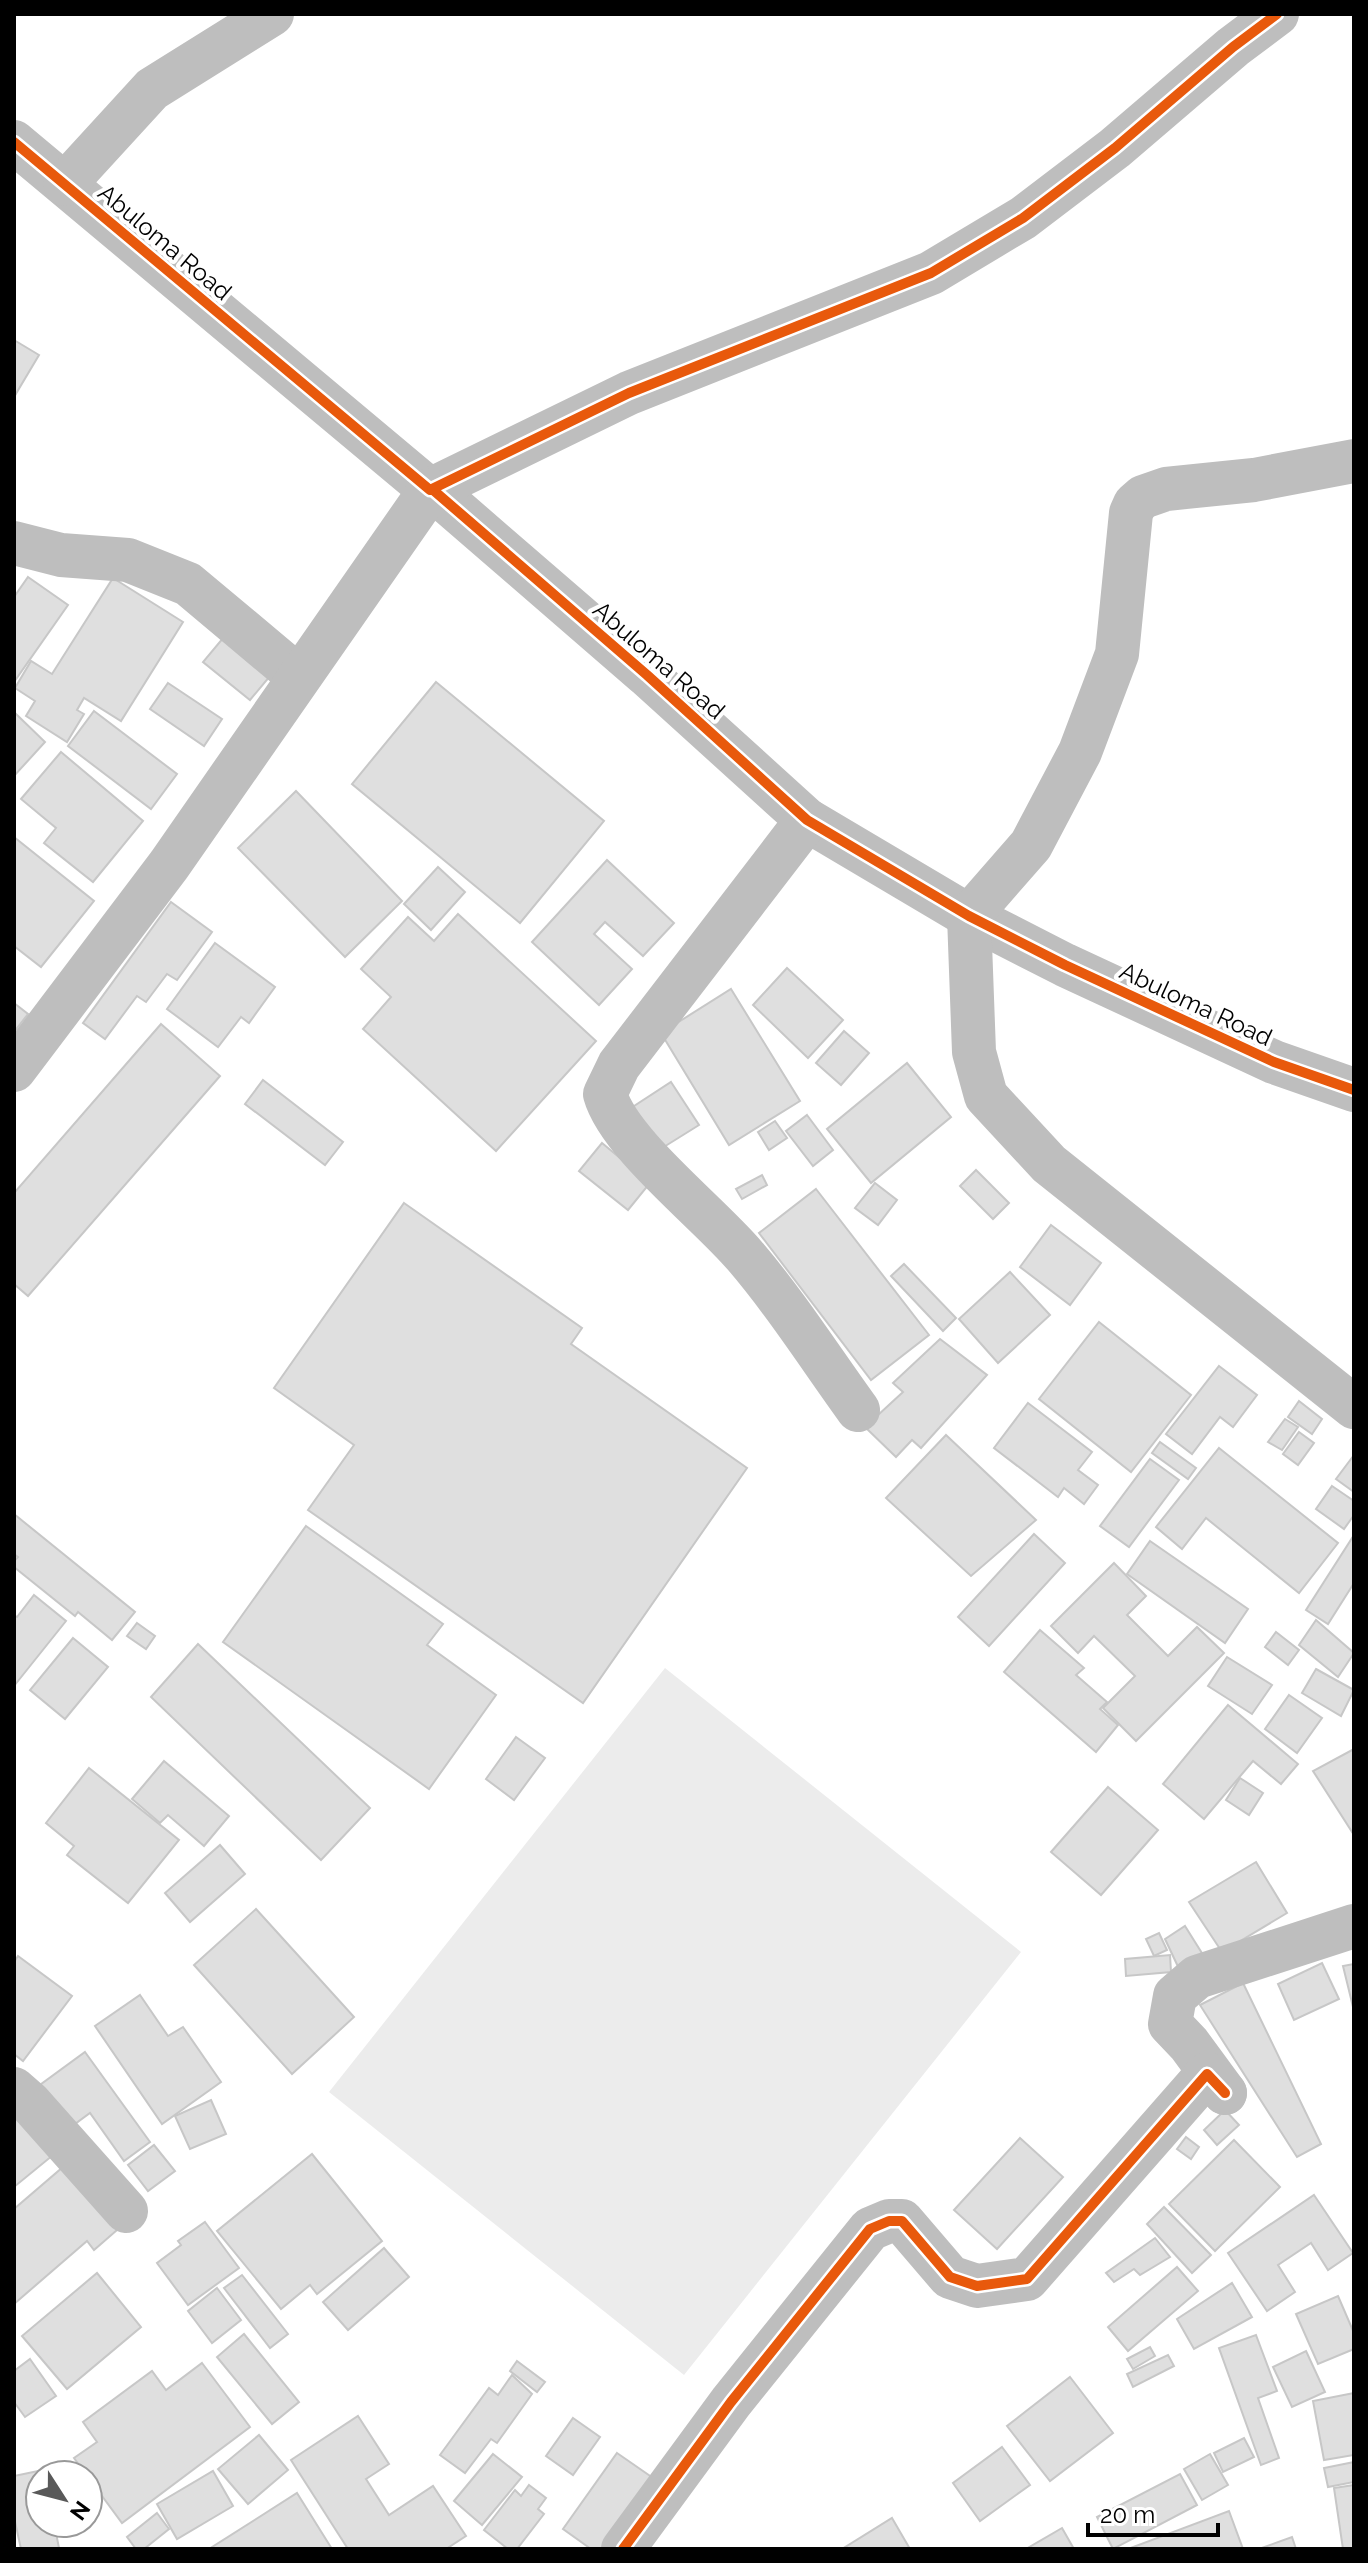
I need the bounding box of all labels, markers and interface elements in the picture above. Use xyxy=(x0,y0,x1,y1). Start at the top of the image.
street label: Abuloma Road xyxy=(93,178,237,306)
street label: Abuloma Road xyxy=(587,595,731,725)
street label: Abuloma Road xyxy=(1115,956,1277,1052)
north arrow xyxy=(24,2459,104,2539)
scale bar xyxy=(1088,2487,1218,2537)
text: N xyxy=(65,2496,96,2525)
text: 20 m xyxy=(1100,2500,1155,2529)

